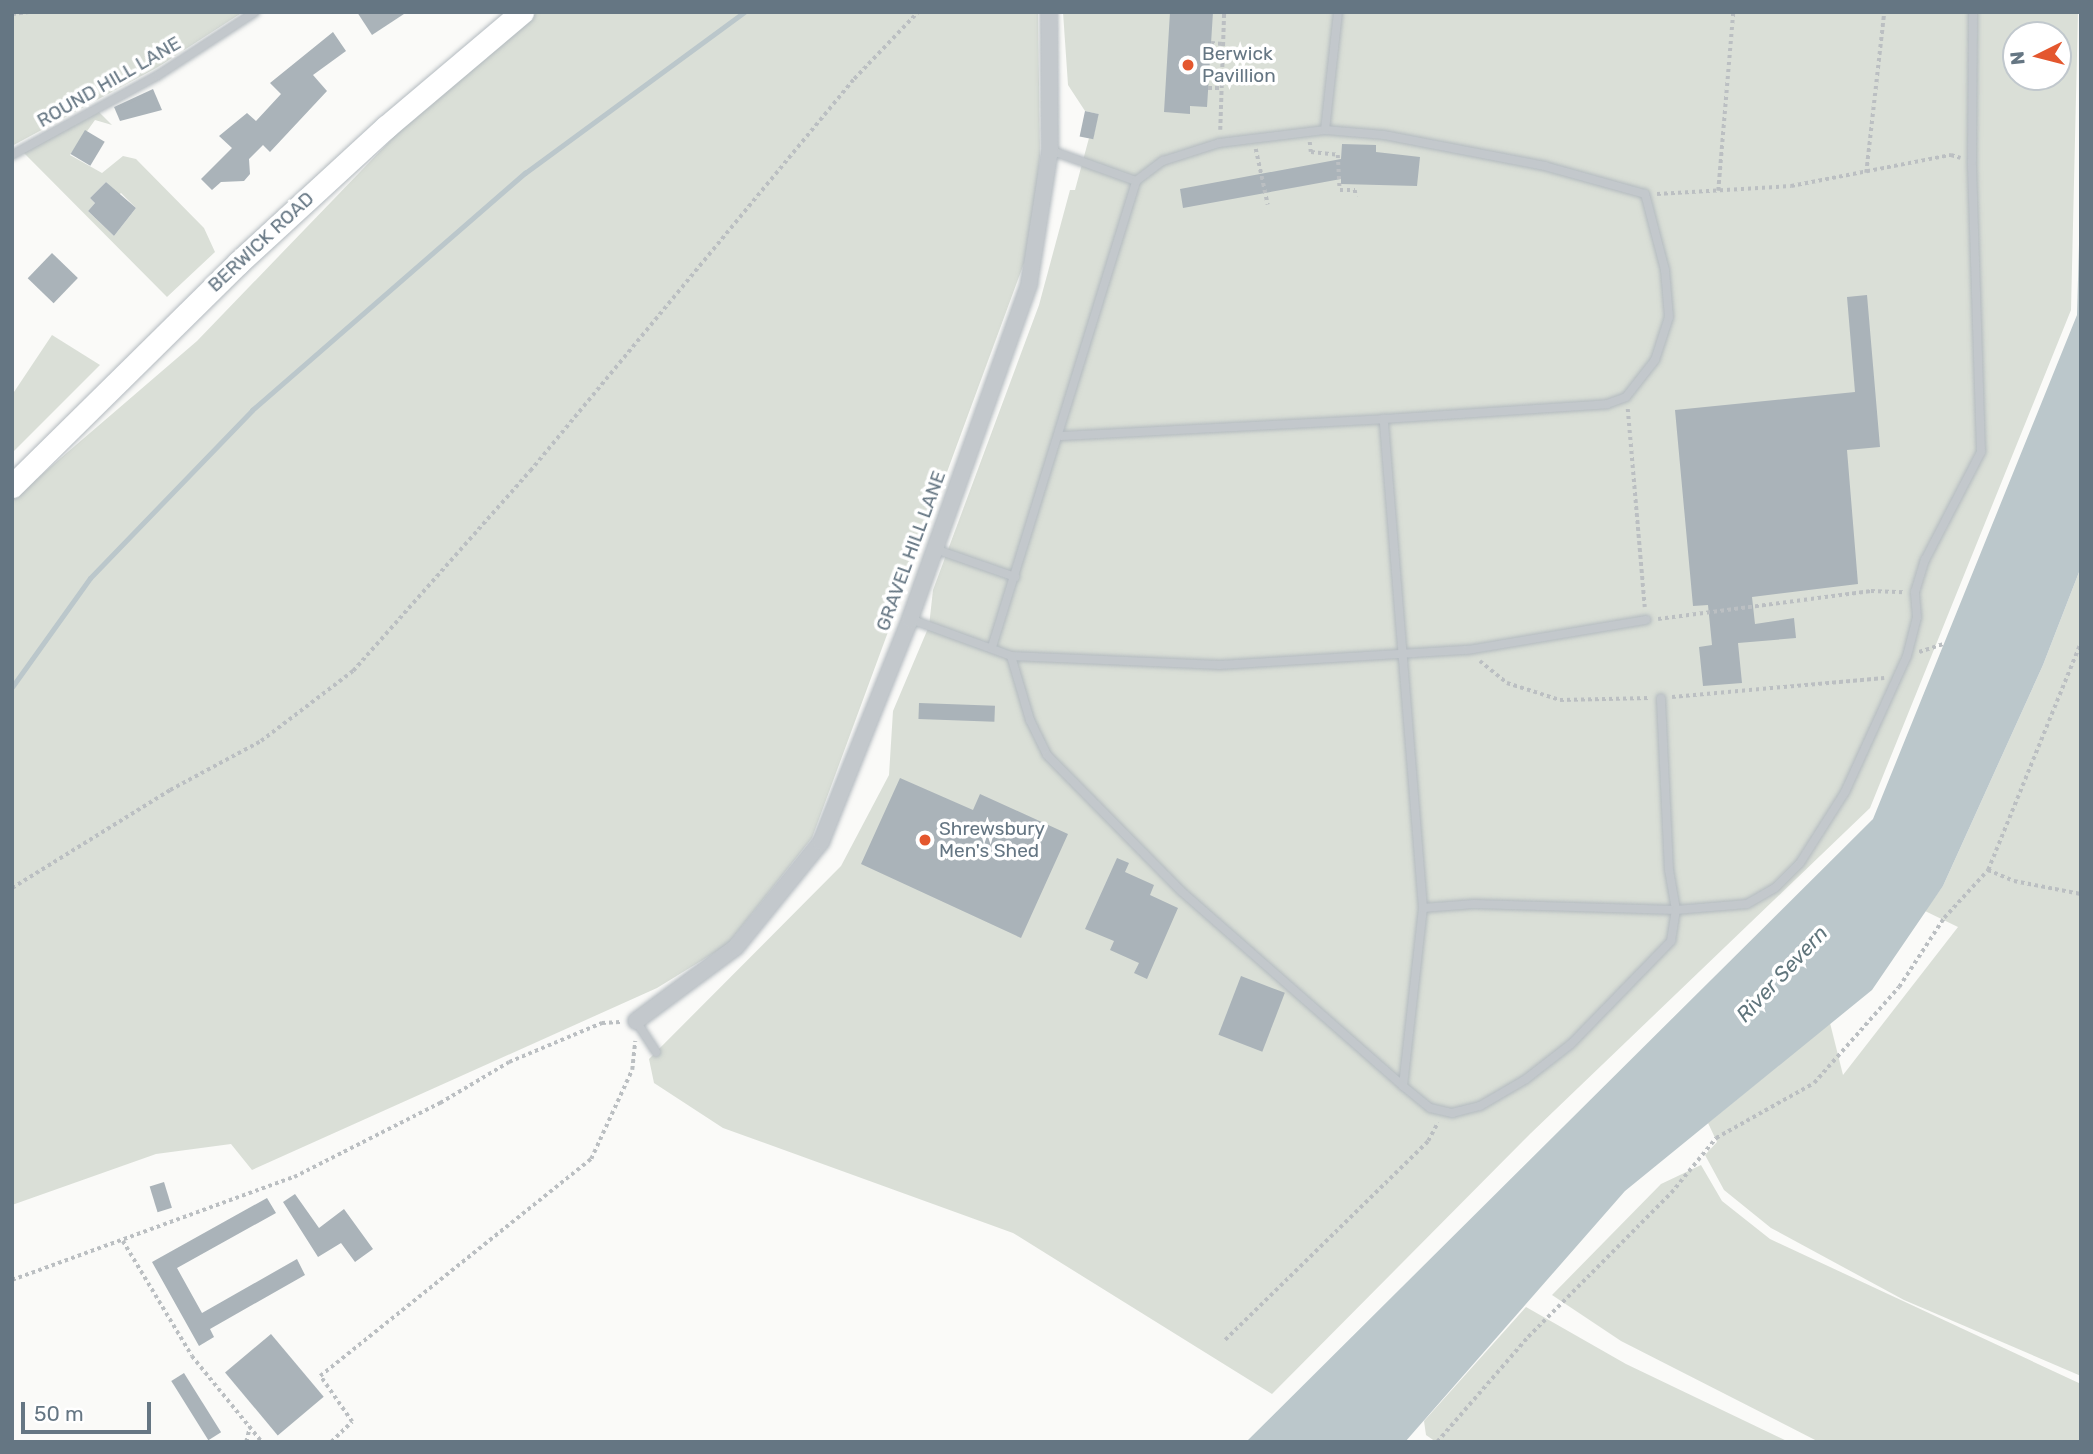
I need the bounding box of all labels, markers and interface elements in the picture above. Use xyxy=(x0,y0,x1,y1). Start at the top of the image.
north arrow xyxy=(2002,21,2072,91)
street label: ROUND HILL LANE xyxy=(33,32,185,132)
place label: Berwick Pavillion xyxy=(1202,43,1276,87)
text: N xyxy=(2005,50,2030,66)
marker: Berwick Pavillion xyxy=(1180,57,1196,73)
street label: BERWICK ROAD xyxy=(203,187,319,297)
street label: GRAVEL HILL LANE xyxy=(871,467,951,635)
place label: Shrewsbury Men's Shed xyxy=(939,818,1045,862)
marker: Shrewsbury Men's Shed xyxy=(917,832,933,848)
water label: River Severn xyxy=(1731,920,1833,1028)
scale bar xyxy=(24,1388,154,1432)
text: 50 m xyxy=(34,1401,84,1426)

